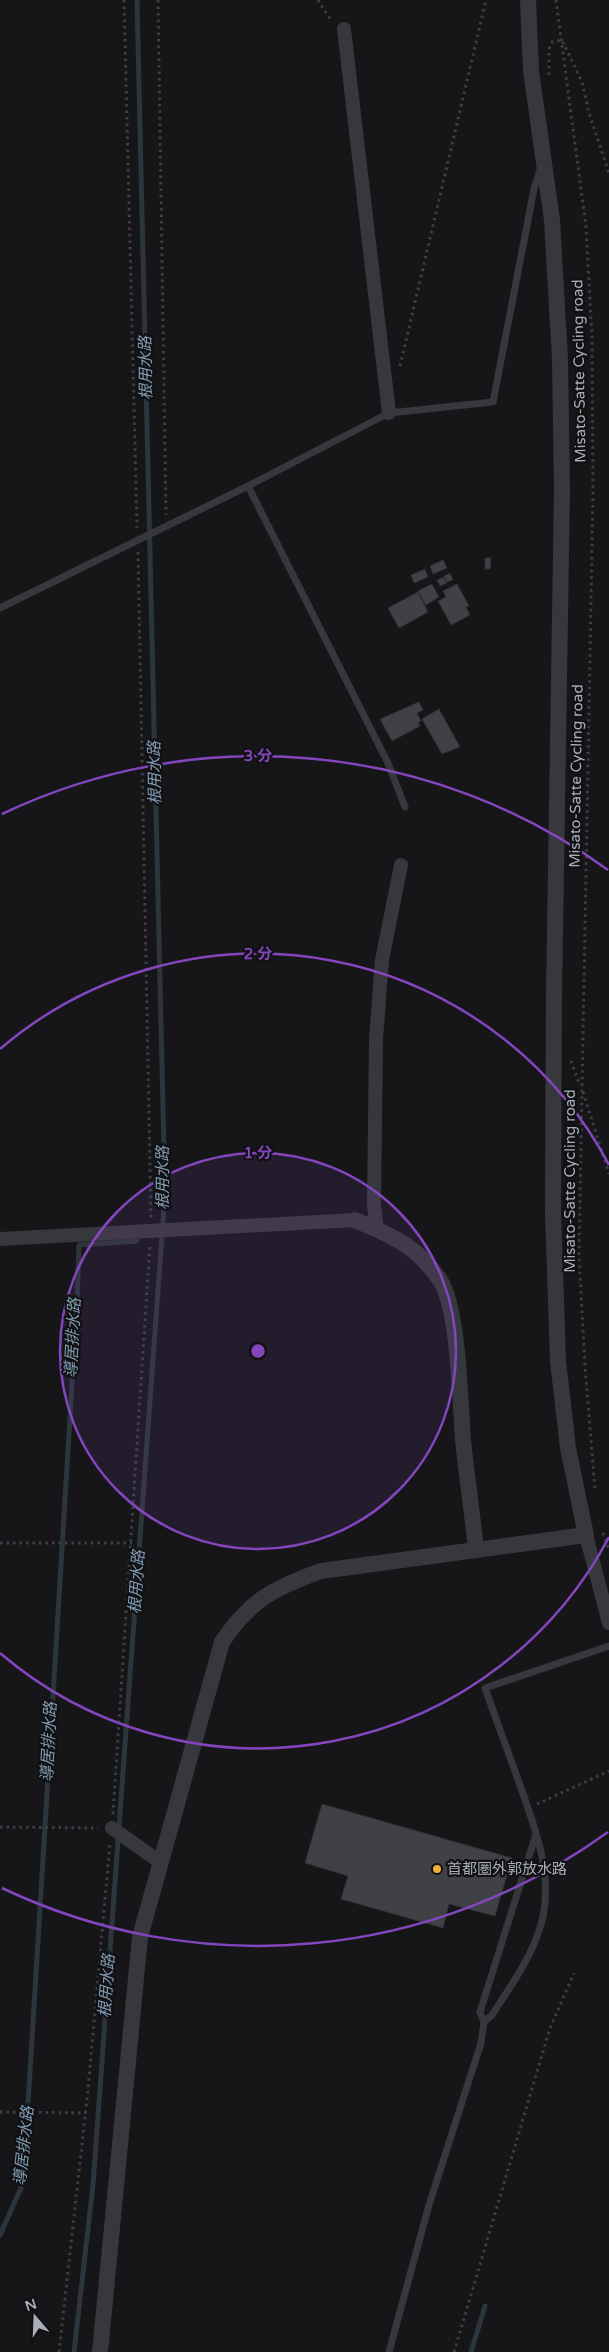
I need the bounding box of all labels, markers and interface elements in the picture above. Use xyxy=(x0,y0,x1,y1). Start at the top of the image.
street label: Misato-Satte Cycling road xyxy=(568,279,590,463)
water label: 根用水路 xyxy=(135,334,157,400)
street label: Misato-Satte Cycling road xyxy=(565,684,587,868)
water label: 根用水路 xyxy=(144,739,166,805)
text: 3 分 xyxy=(244,747,272,765)
text: 2 分 xyxy=(244,945,272,963)
street label: Misato-Satte Cycling road xyxy=(561,1089,579,1273)
water label: 根用水路 xyxy=(153,1144,173,1210)
text: 1 分 xyxy=(244,1144,272,1162)
water label: 導居排水路 xyxy=(61,1296,85,1378)
centre of rings xyxy=(249,1342,267,1360)
water label: 根用水路 xyxy=(125,1547,149,1615)
water label: 導居排水路 xyxy=(37,1700,61,1782)
place label: 首都圏外郭放水路 xyxy=(447,1860,567,1878)
marker: 首都圏外郭放水路 xyxy=(431,1863,443,1875)
water label: 根用水路 xyxy=(95,1951,119,2019)
water label: 導居排水路 xyxy=(10,2103,38,2187)
north arrow xyxy=(10,2292,60,2342)
text: N xyxy=(23,2295,39,2315)

